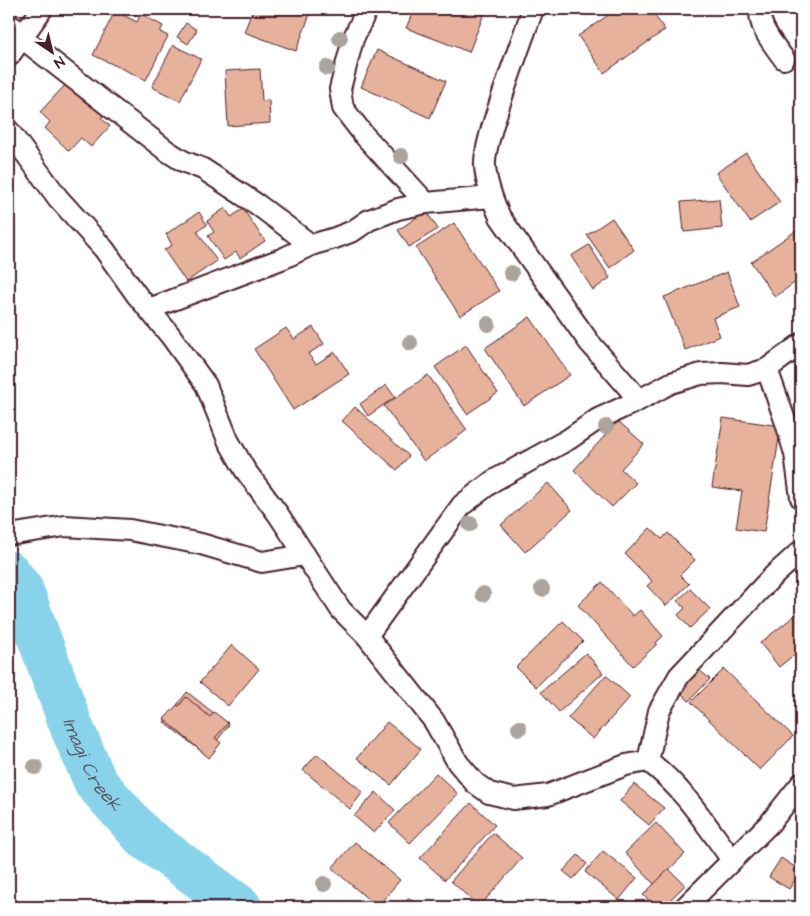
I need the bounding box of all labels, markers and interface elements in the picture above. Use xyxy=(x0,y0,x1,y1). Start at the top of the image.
north arrow xyxy=(28,28,78,78)
text: N xyxy=(49,51,68,73)
water label: Imagi Creek xyxy=(56,714,129,818)

